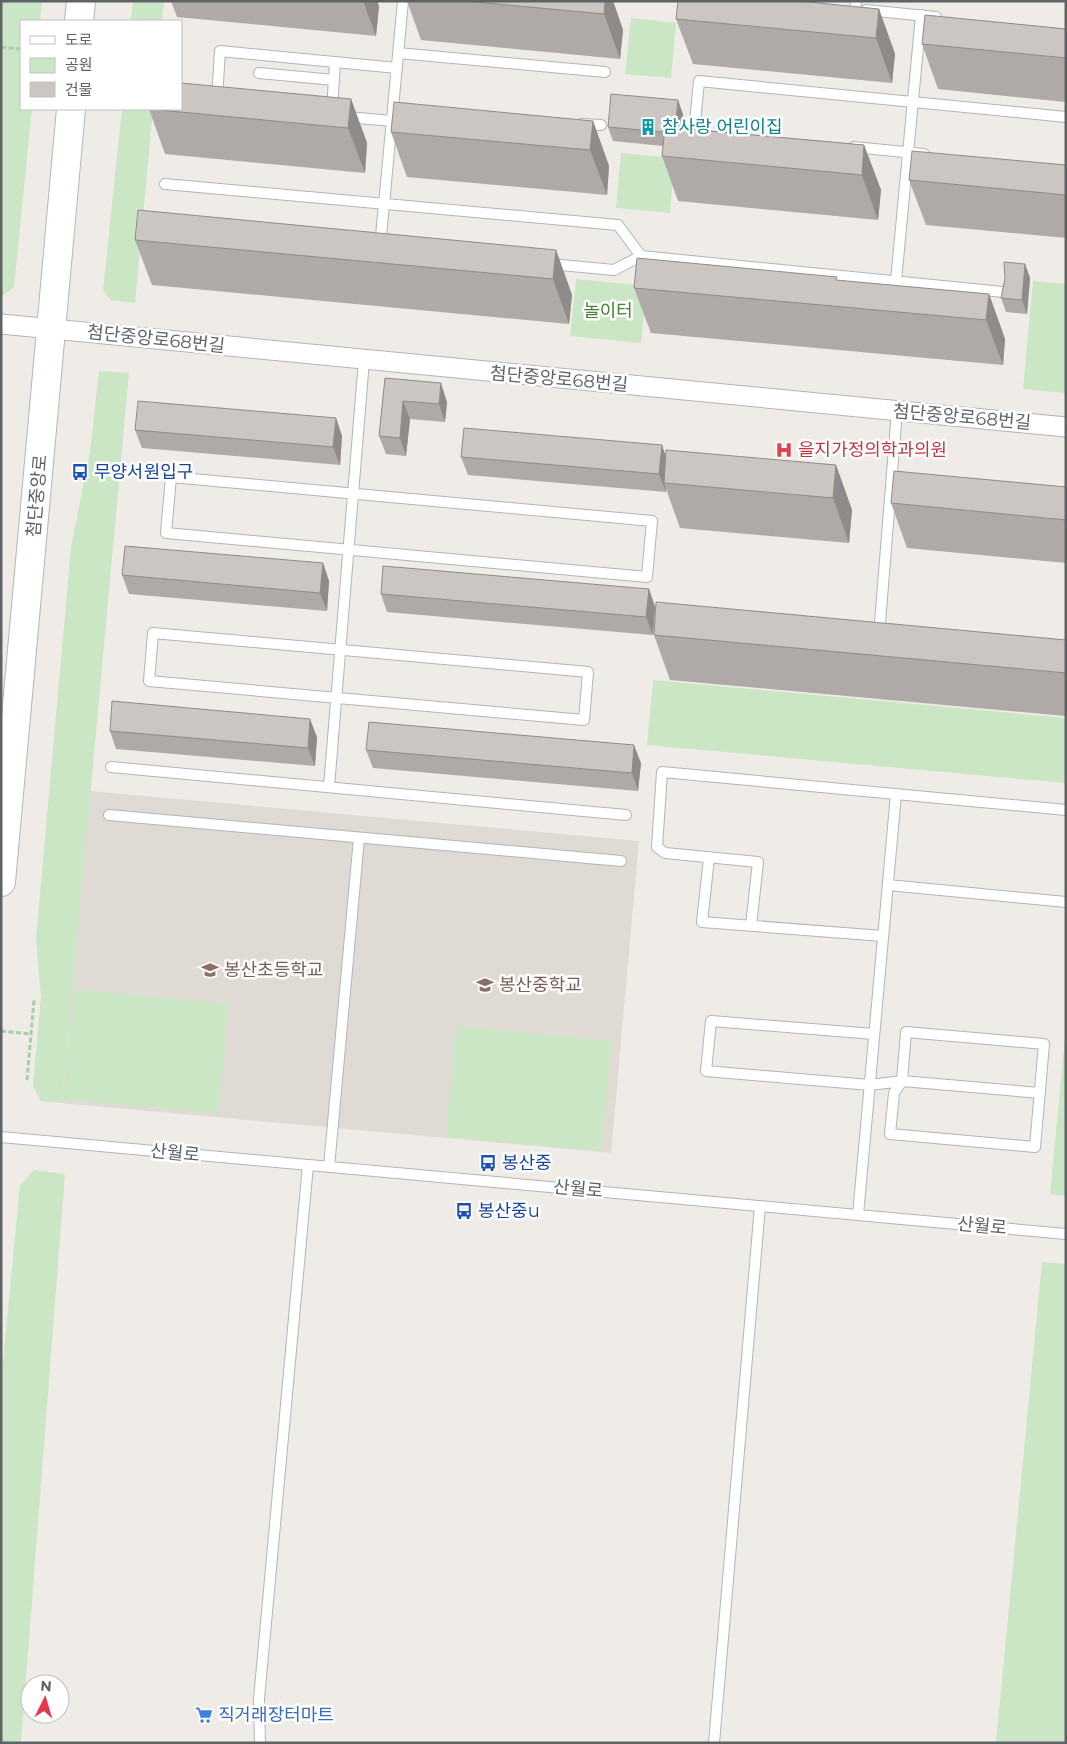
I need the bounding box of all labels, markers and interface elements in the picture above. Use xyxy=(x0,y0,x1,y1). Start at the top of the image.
legend xyxy=(20,20,182,110)
text: 도로 xyxy=(65,30,93,49)
text: 공원 xyxy=(65,55,93,74)
text: 건물 xyxy=(65,80,93,99)
place label: 참사랑 어린이집 xyxy=(662,116,783,138)
building icon: 참사랑 어린이집 xyxy=(638,117,658,137)
park label: 놀이터 xyxy=(583,300,633,322)
street label: 첨단중앙로68번길 xyxy=(86,321,226,357)
street label: 첨단중앙로68번길 xyxy=(489,362,629,396)
street label: 첨단중앙로68번길 xyxy=(892,400,1032,434)
place label: 을지가정의학과의원 xyxy=(798,439,947,461)
hospital icon: 을지가정의학과의원 xyxy=(774,440,794,460)
street label: 첨단중앙로 xyxy=(22,454,52,538)
place label: 무양서원입구 xyxy=(94,461,193,483)
bus stop icon: 무양서원입구 xyxy=(70,462,90,482)
place label: 봉산초등학교 xyxy=(224,959,323,981)
school or university icon: 봉산초등학교 xyxy=(200,960,220,980)
place label: 봉산중학교 xyxy=(499,974,582,996)
school or university icon: 봉산중학교 xyxy=(475,975,495,995)
street label: 산월로 xyxy=(149,1140,201,1166)
place label: 봉산중 xyxy=(502,1152,552,1174)
bus stop icon: 봉산중 xyxy=(478,1153,498,1173)
street label: 산월로 xyxy=(552,1176,604,1202)
place label: 봉산중u xyxy=(478,1200,540,1222)
bus stop icon: 봉산중u xyxy=(454,1201,474,1221)
street label: 산월로 xyxy=(956,1213,1008,1239)
north arrow xyxy=(20,1674,70,1724)
text: N xyxy=(40,1677,53,1696)
place label: 직거래장터마트 xyxy=(218,1704,334,1726)
supermarket icon: 직거래장터마트 xyxy=(194,1705,214,1725)

